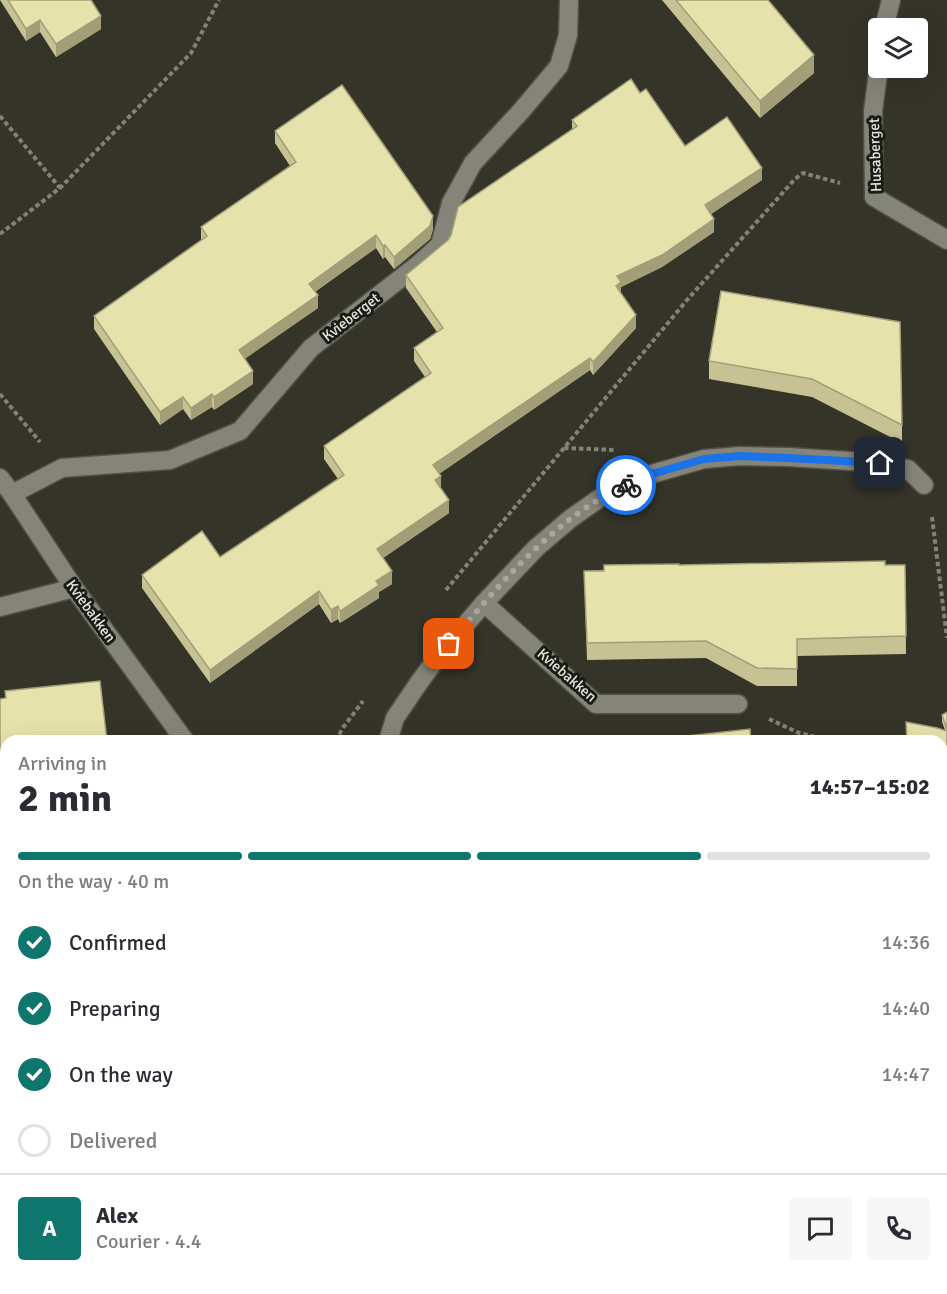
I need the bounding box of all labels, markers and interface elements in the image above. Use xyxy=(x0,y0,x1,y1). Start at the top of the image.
map controls xyxy=(868,18,928,78)
button: layers xyxy=(868,18,928,78)
street label: Husaberget xyxy=(865,118,885,192)
street label: Kvieberget xyxy=(319,289,383,345)
pin xyxy=(854,437,905,488)
icon: home xyxy=(863,446,896,479)
courier xyxy=(596,455,656,515)
icon: bike xyxy=(610,469,643,502)
street label: Kviebakken xyxy=(62,576,120,646)
pin xyxy=(423,618,474,669)
icon: bag xyxy=(432,627,465,660)
street label: Kviebakken xyxy=(534,644,600,706)
text: Arriving in xyxy=(18,751,107,776)
text: 14:57–15:02 xyxy=(810,773,930,800)
text: 2 min xyxy=(18,774,112,822)
text: On the way · 40 m xyxy=(18,869,169,894)
icon: check xyxy=(18,926,51,959)
text: Confirmed xyxy=(69,929,167,956)
text: 14:36 xyxy=(881,930,930,955)
icon: check xyxy=(18,992,51,1025)
text: Preparing xyxy=(69,995,161,1022)
text: 14:40 xyxy=(881,996,930,1021)
icon: check xyxy=(18,1058,51,1091)
text: On the way xyxy=(69,1061,173,1088)
text: 14:47 xyxy=(881,1062,930,1087)
text: Delivered xyxy=(69,1127,157,1154)
button: chat xyxy=(789,1197,852,1260)
button: phone xyxy=(867,1197,930,1260)
text: Alex xyxy=(96,1202,138,1229)
text: A xyxy=(42,1215,57,1242)
text: Courier · 4.4 xyxy=(96,1229,202,1254)

